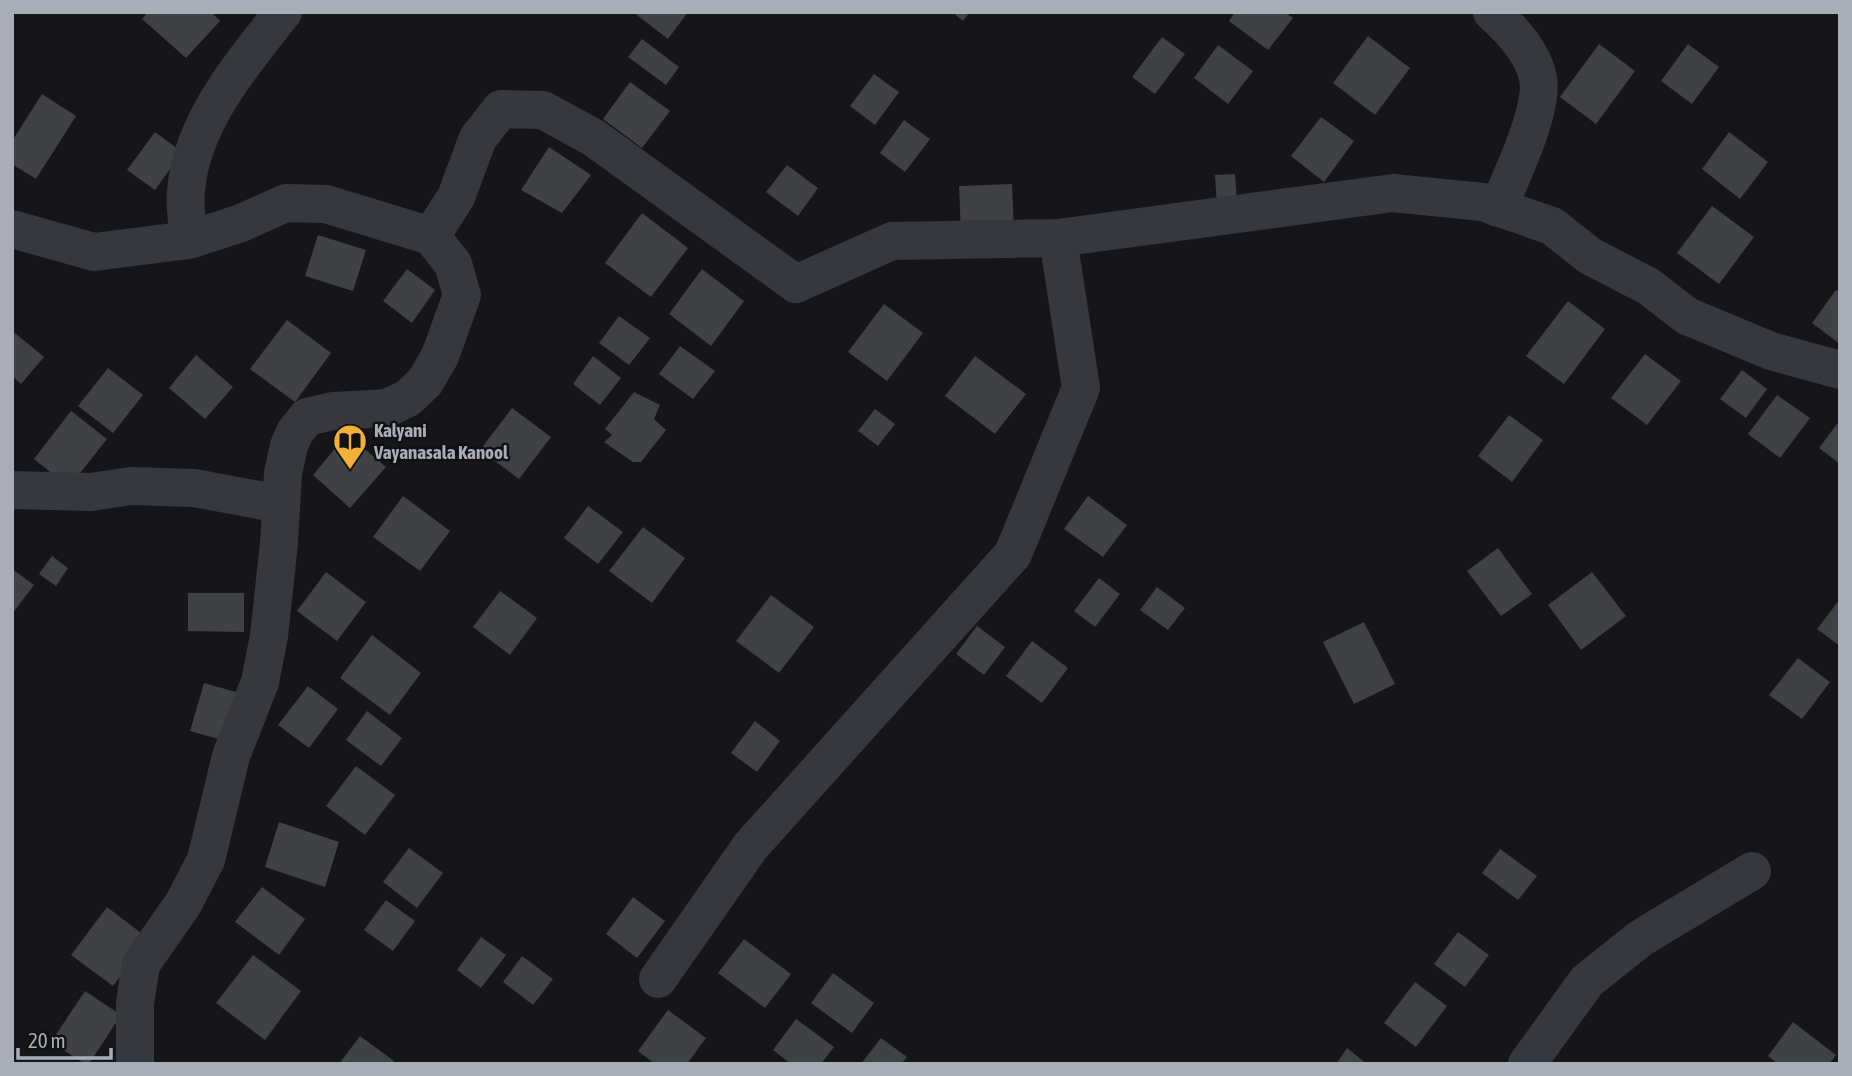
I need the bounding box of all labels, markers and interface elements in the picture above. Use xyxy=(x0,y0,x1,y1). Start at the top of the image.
place label: Kalyani Vayanasala Kanool xyxy=(373,419,509,463)
library icon: Kalyani Vayanasala Kanool xyxy=(331,422,369,471)
scale bar xyxy=(18,1016,110,1060)
text: 20 m xyxy=(28,1028,66,1052)

